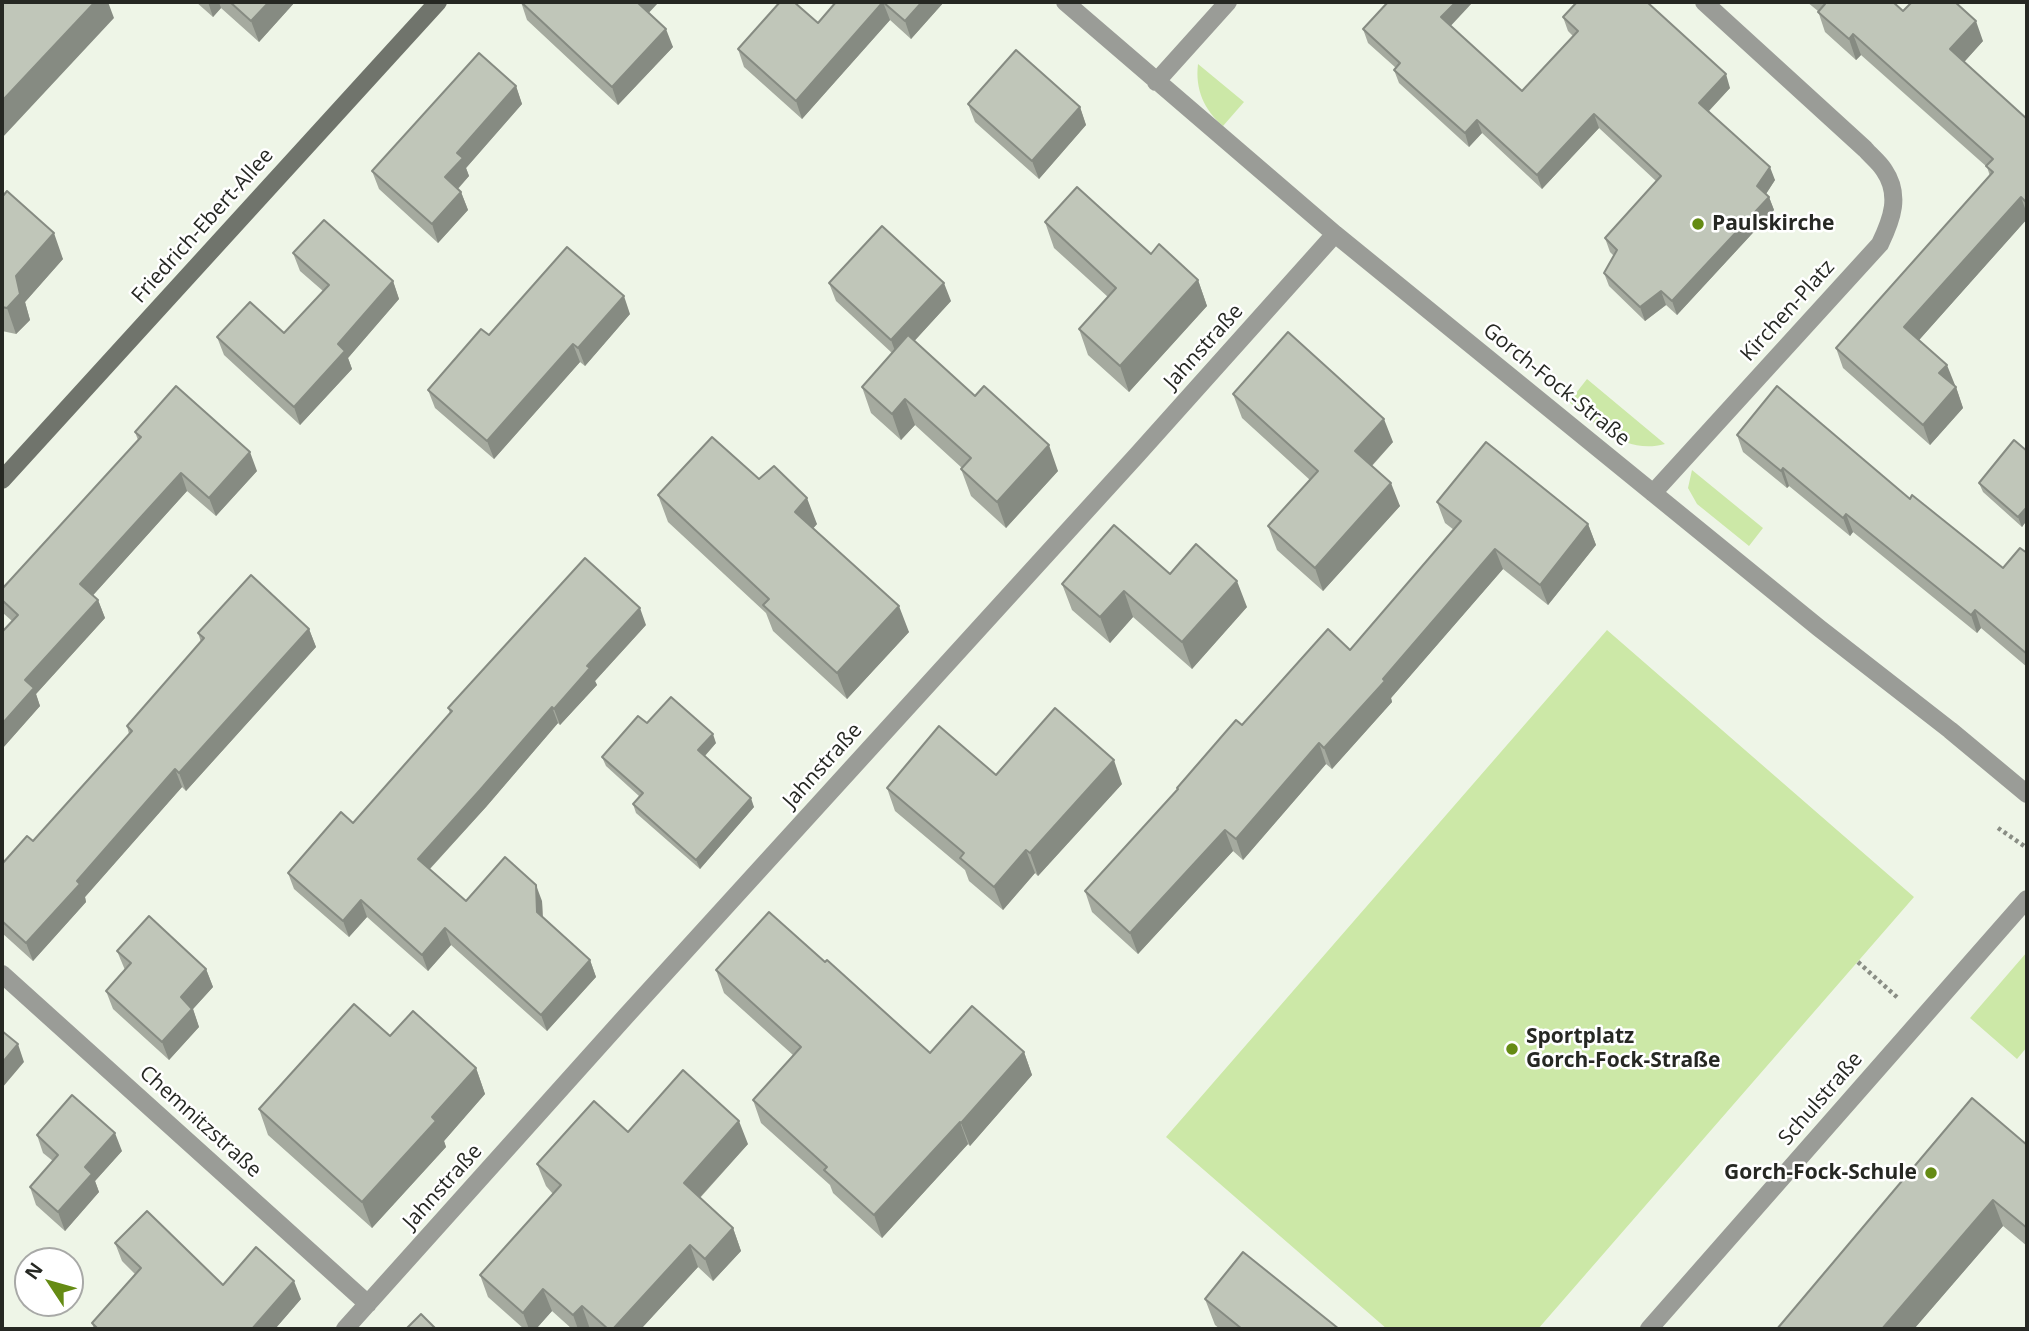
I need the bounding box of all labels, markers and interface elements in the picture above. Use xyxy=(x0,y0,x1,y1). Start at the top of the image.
street label: Friedrich-Ebert-Allee xyxy=(127,143,279,309)
place label: Paulskirche xyxy=(1712,211,1834,237)
marker: Paulskirche xyxy=(1690,216,1706,232)
street label: Kirchen-Platz xyxy=(1736,255,1840,367)
street label: Jahnstraße xyxy=(1159,299,1249,395)
street label: Gorch-Fock-Straße xyxy=(1477,318,1635,452)
street label: Jahnstraße xyxy=(778,718,868,814)
place label: Sportplatz Gorch-Fock-Straße xyxy=(1526,1024,1720,1074)
marker: Sportplatz Gorch-Fock-Straße xyxy=(1504,1041,1520,1057)
street label: Schulstraße xyxy=(1774,1047,1868,1151)
street label: Chemnitzstraße xyxy=(134,1061,266,1183)
street label: Jahnstraße xyxy=(398,1139,488,1235)
place label: Gorch-Fock-Schule xyxy=(1724,1160,1917,1186)
marker: Gorch-Fock-Schule xyxy=(1923,1165,1939,1181)
north arrow xyxy=(14,1247,84,1317)
text: N xyxy=(19,1257,49,1285)

